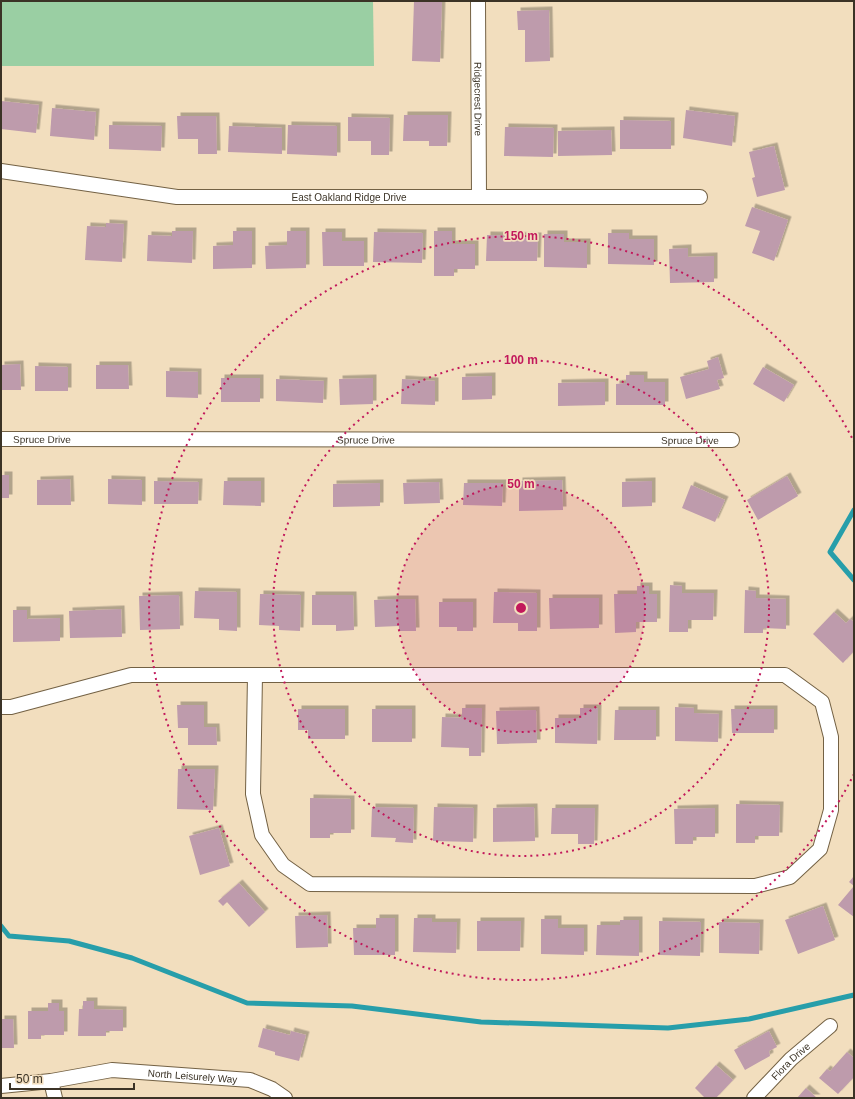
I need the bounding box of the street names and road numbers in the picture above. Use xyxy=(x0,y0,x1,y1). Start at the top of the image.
street label: Ridgecrest Drive xyxy=(472,62,484,136)
street label: East Oakland Ridge Drive xyxy=(292,192,407,203)
street label: Spruce Drive xyxy=(13,434,71,445)
street label: Spruce Drive xyxy=(337,434,395,446)
street label: Spruce Drive xyxy=(661,435,719,446)
street label: Flora Drive xyxy=(769,1040,813,1082)
street label: North Leisurely Way xyxy=(147,1068,238,1085)

